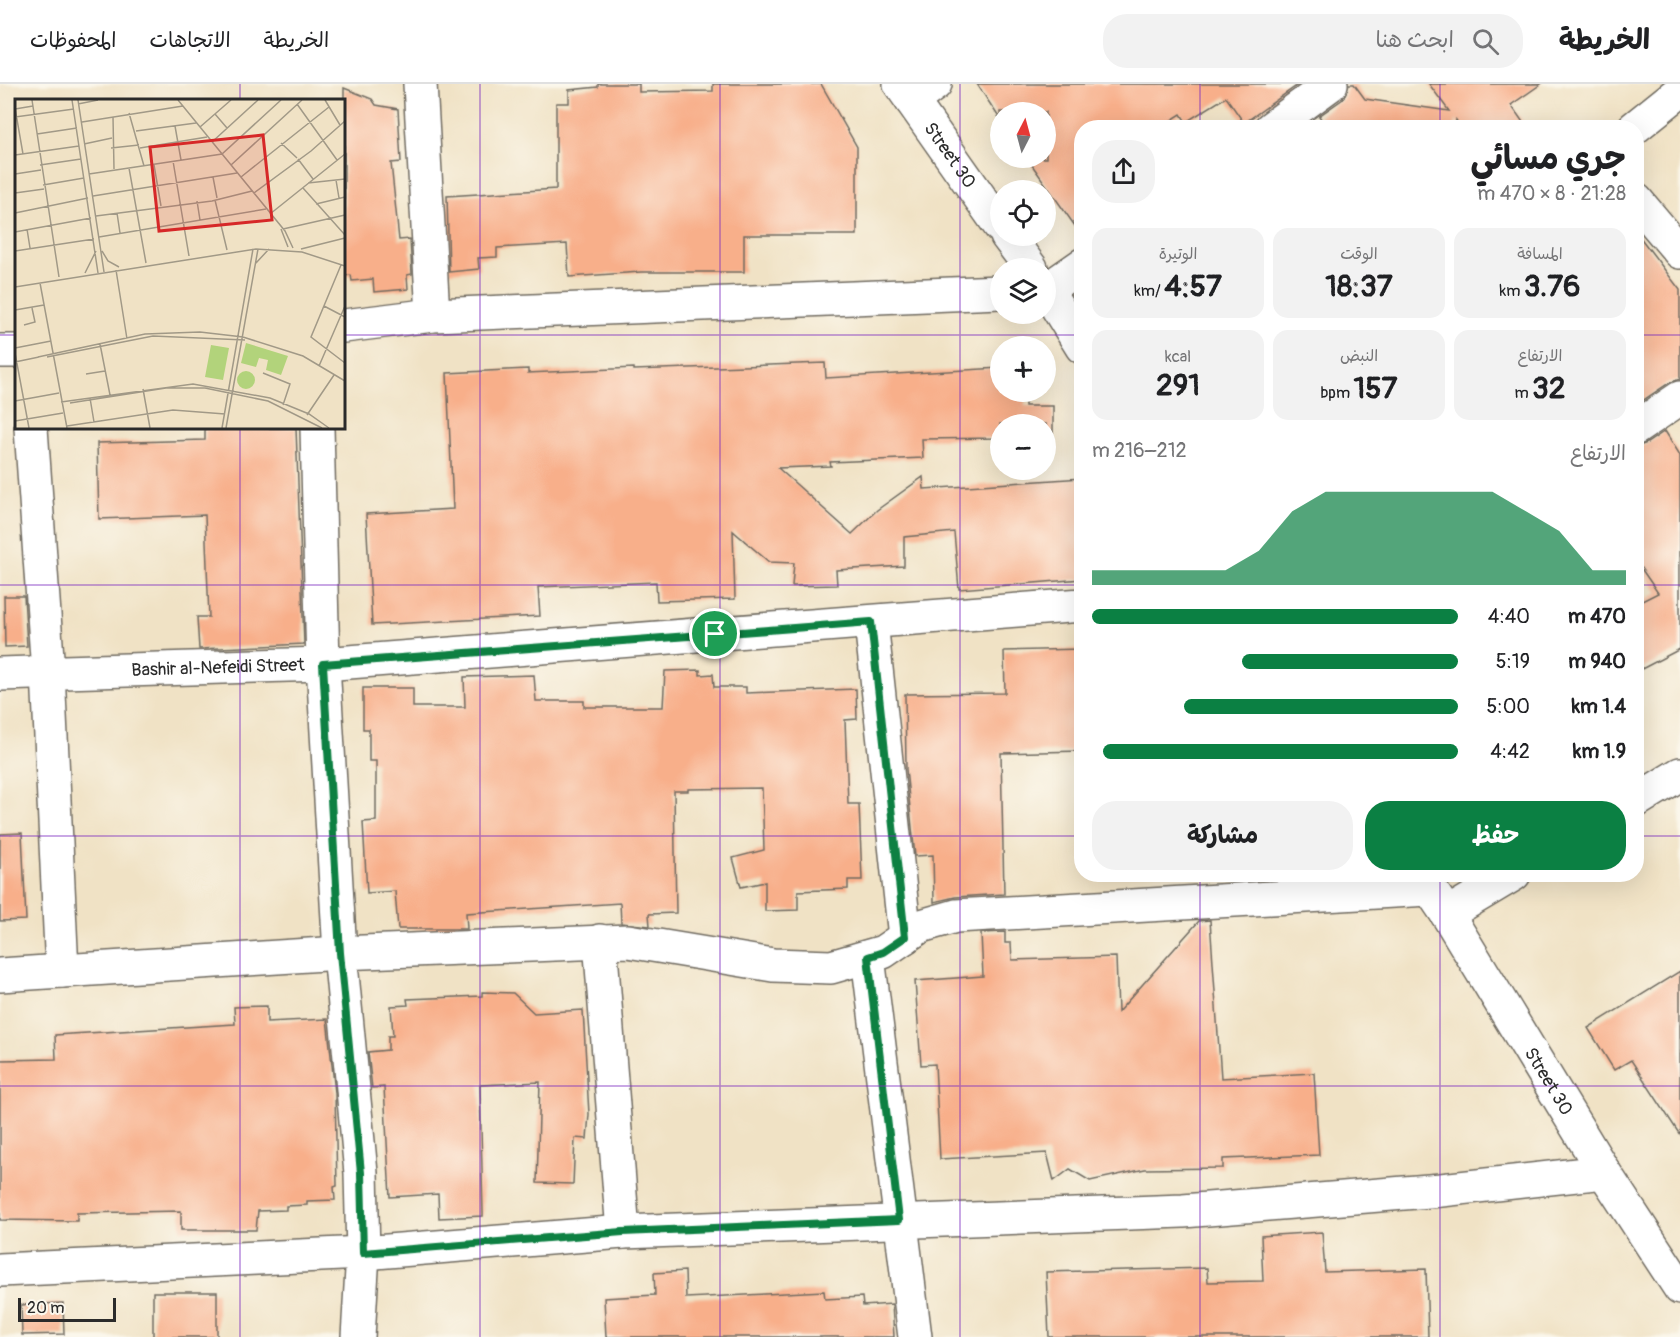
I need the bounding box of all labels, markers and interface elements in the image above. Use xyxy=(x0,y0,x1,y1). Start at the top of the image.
search box xyxy=(1103,14,1523,68)
text: الخريطة xyxy=(1559,23,1650,58)
icon: search xyxy=(1469,25,1502,58)
text: ابحث هنا xyxy=(1376,26,1454,54)
text: المحفوظات xyxy=(30,27,116,54)
text: الاتجاهات xyxy=(149,27,231,54)
text: الخريطة xyxy=(264,27,329,54)
inset map xyxy=(15,99,345,429)
north arrow xyxy=(990,102,1056,168)
map controls xyxy=(990,102,1056,480)
street label: Street 30 xyxy=(919,118,981,193)
text: جري مسائي xyxy=(1471,138,1626,179)
button: share xyxy=(1092,140,1155,203)
button: locate xyxy=(990,180,1056,246)
text: 21:28 · 8 × 470 m xyxy=(1478,181,1626,206)
text: الوتيرة xyxy=(1159,244,1197,264)
text: الوقت xyxy=(1340,244,1378,264)
text: المسافة xyxy=(1517,244,1563,264)
button: layers xyxy=(990,258,1056,324)
text: 4:57 xyxy=(1164,268,1222,305)
text: 18:37 xyxy=(1325,268,1393,305)
text: 3.76 xyxy=(1524,268,1581,305)
text: /km xyxy=(1134,281,1164,301)
text: km xyxy=(1499,281,1524,301)
button: + xyxy=(990,336,1056,402)
text: النبض xyxy=(1340,346,1378,366)
text: الارتفاع xyxy=(1518,346,1562,366)
text: kcal xyxy=(1165,347,1191,367)
text: 291 xyxy=(1156,367,1200,404)
text: 157 xyxy=(1354,370,1397,407)
text: 32 xyxy=(1532,370,1566,407)
text: bpm xyxy=(1321,383,1354,403)
text: m xyxy=(1514,383,1532,403)
button: − xyxy=(990,414,1056,480)
text: 212–216 m xyxy=(1092,438,1187,463)
text: الارتفاع xyxy=(1570,441,1626,466)
text: 4:40 xyxy=(1488,604,1530,629)
text: 470 m xyxy=(1568,604,1626,629)
pin xyxy=(689,608,740,659)
icon: arrive xyxy=(698,617,731,650)
text: 5:19 xyxy=(1496,649,1530,674)
text: 940 m xyxy=(1568,649,1626,674)
street label: Bashir al-Nefeidi Street xyxy=(131,654,306,682)
text: 5:00 xyxy=(1487,694,1530,719)
text: 1.4 km xyxy=(1572,694,1626,719)
text: 4:42 xyxy=(1490,739,1530,764)
text: 1.9 km xyxy=(1573,739,1626,764)
button: مشاركة xyxy=(1092,801,1353,870)
button: حفظ xyxy=(1365,801,1626,870)
street label: Street 30 xyxy=(1519,1043,1578,1120)
scale bar xyxy=(18,1295,116,1322)
text: 20 m xyxy=(27,1298,65,1318)

